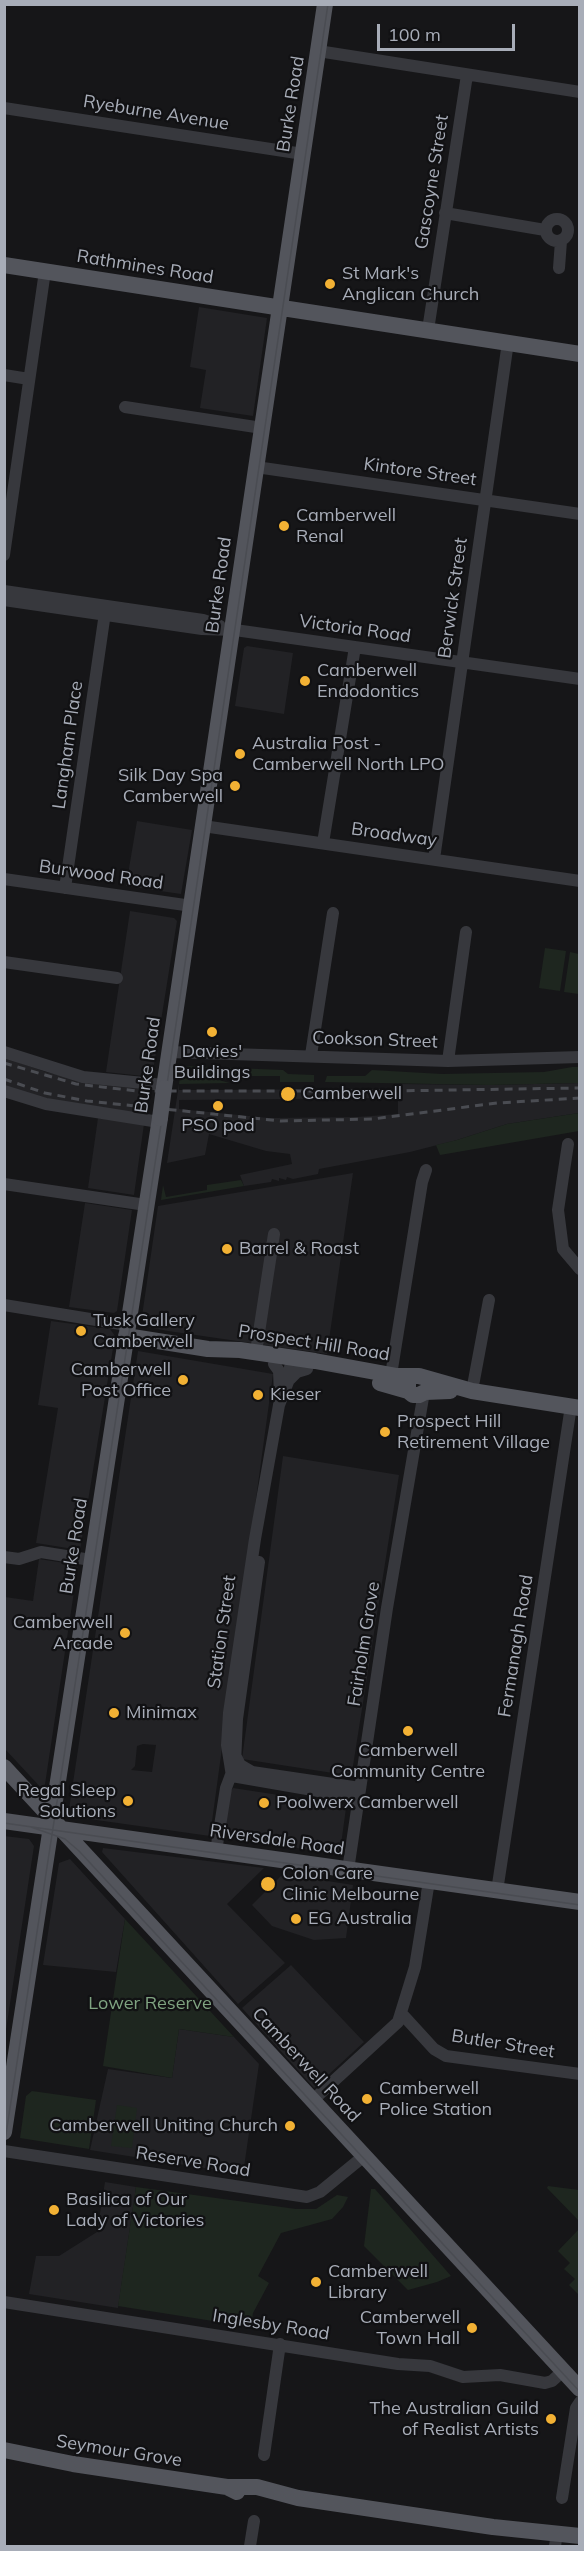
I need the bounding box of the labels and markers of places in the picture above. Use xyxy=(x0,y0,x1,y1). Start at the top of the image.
place label: St Mark's Anglican Church xyxy=(342,263,479,306)
marker: St Mark's Anglican Church xyxy=(323,277,337,291)
place label: Camberwell Renal xyxy=(296,505,396,548)
marker: Camberwell Renal xyxy=(277,519,291,533)
place label: Camberwell Endodontics xyxy=(317,660,419,702)
marker: Camberwell Endodontics xyxy=(298,674,312,688)
place label: Australia Post - Camberwell North LPO xyxy=(252,733,444,776)
marker: Australia Post - Camberwell North LPO xyxy=(233,747,247,761)
place label: Silk Day Spa Camberwell xyxy=(118,765,223,808)
marker: Silk Day Spa Camberwell xyxy=(228,779,242,793)
marker: Davies' Buildings xyxy=(205,1025,219,1039)
place label: Davies' Buildings xyxy=(174,1041,250,1084)
place label: Camberwell xyxy=(302,1083,402,1105)
marker: Camberwell xyxy=(279,1085,297,1103)
marker: PSO pod xyxy=(211,1099,225,1113)
place label: PSO pod xyxy=(181,1115,255,1137)
place label: Barrel & Roast xyxy=(239,1238,359,1260)
marker: Barrel & Roast xyxy=(220,1242,234,1256)
place label: Tusk Gallery Camberwell xyxy=(93,1310,195,1352)
marker: Tusk Gallery Camberwell xyxy=(74,1324,88,1338)
place label: Camberwell Post Office xyxy=(71,1359,171,1402)
marker: Camberwell Post Office xyxy=(176,1373,190,1387)
place label: Kieser xyxy=(270,1384,321,1406)
marker: Kieser xyxy=(251,1388,265,1402)
place label: Prospect Hill Retirement Village xyxy=(397,1411,550,1454)
marker: Prospect Hill Retirement Village xyxy=(378,1425,392,1439)
place label: Camberwell Arcade xyxy=(13,1612,113,1654)
marker: Camberwell Arcade xyxy=(118,1626,132,1640)
place label: Minimax xyxy=(126,1702,197,1724)
marker: Minimax xyxy=(107,1706,121,1720)
marker: Camberwell Community Centre xyxy=(401,1724,415,1738)
place label: Camberwell Community Centre xyxy=(331,1740,485,1782)
place label: Regal Sleep Solutions xyxy=(17,1780,116,1822)
place label: Poolwerx Camberwell xyxy=(276,1792,459,1814)
marker: Regal Sleep Solutions xyxy=(121,1794,135,1808)
marker: Poolwerx Camberwell xyxy=(257,1796,271,1810)
place label: Colon Care Clinic Melbourne xyxy=(282,1863,419,1906)
marker: Colon Care Clinic Melbourne xyxy=(259,1875,277,1893)
place label: EG Australia xyxy=(308,1908,412,1930)
marker: EG Australia xyxy=(289,1912,303,1926)
place label: Camberwell Police Station xyxy=(379,2078,492,2120)
marker: Camberwell Police Station xyxy=(360,2092,374,2106)
place label: Camberwell Uniting Church xyxy=(49,2115,278,2137)
marker: Camberwell Uniting Church xyxy=(283,2119,297,2133)
place label: Basilica of Our Lady of Victories xyxy=(66,2189,204,2232)
marker: Basilica of Our Lady of Victories xyxy=(47,2203,61,2217)
place label: Camberwell Library xyxy=(328,2261,428,2304)
marker: Camberwell Library xyxy=(309,2275,323,2289)
place label: Camberwell Town Hall xyxy=(360,2307,460,2350)
marker: Camberwell Town Hall xyxy=(465,2321,479,2335)
place label: The Australian Guild of Realist Artists xyxy=(370,2398,539,2440)
marker: The Australian Guild of Realist Artists xyxy=(544,2412,558,2426)

